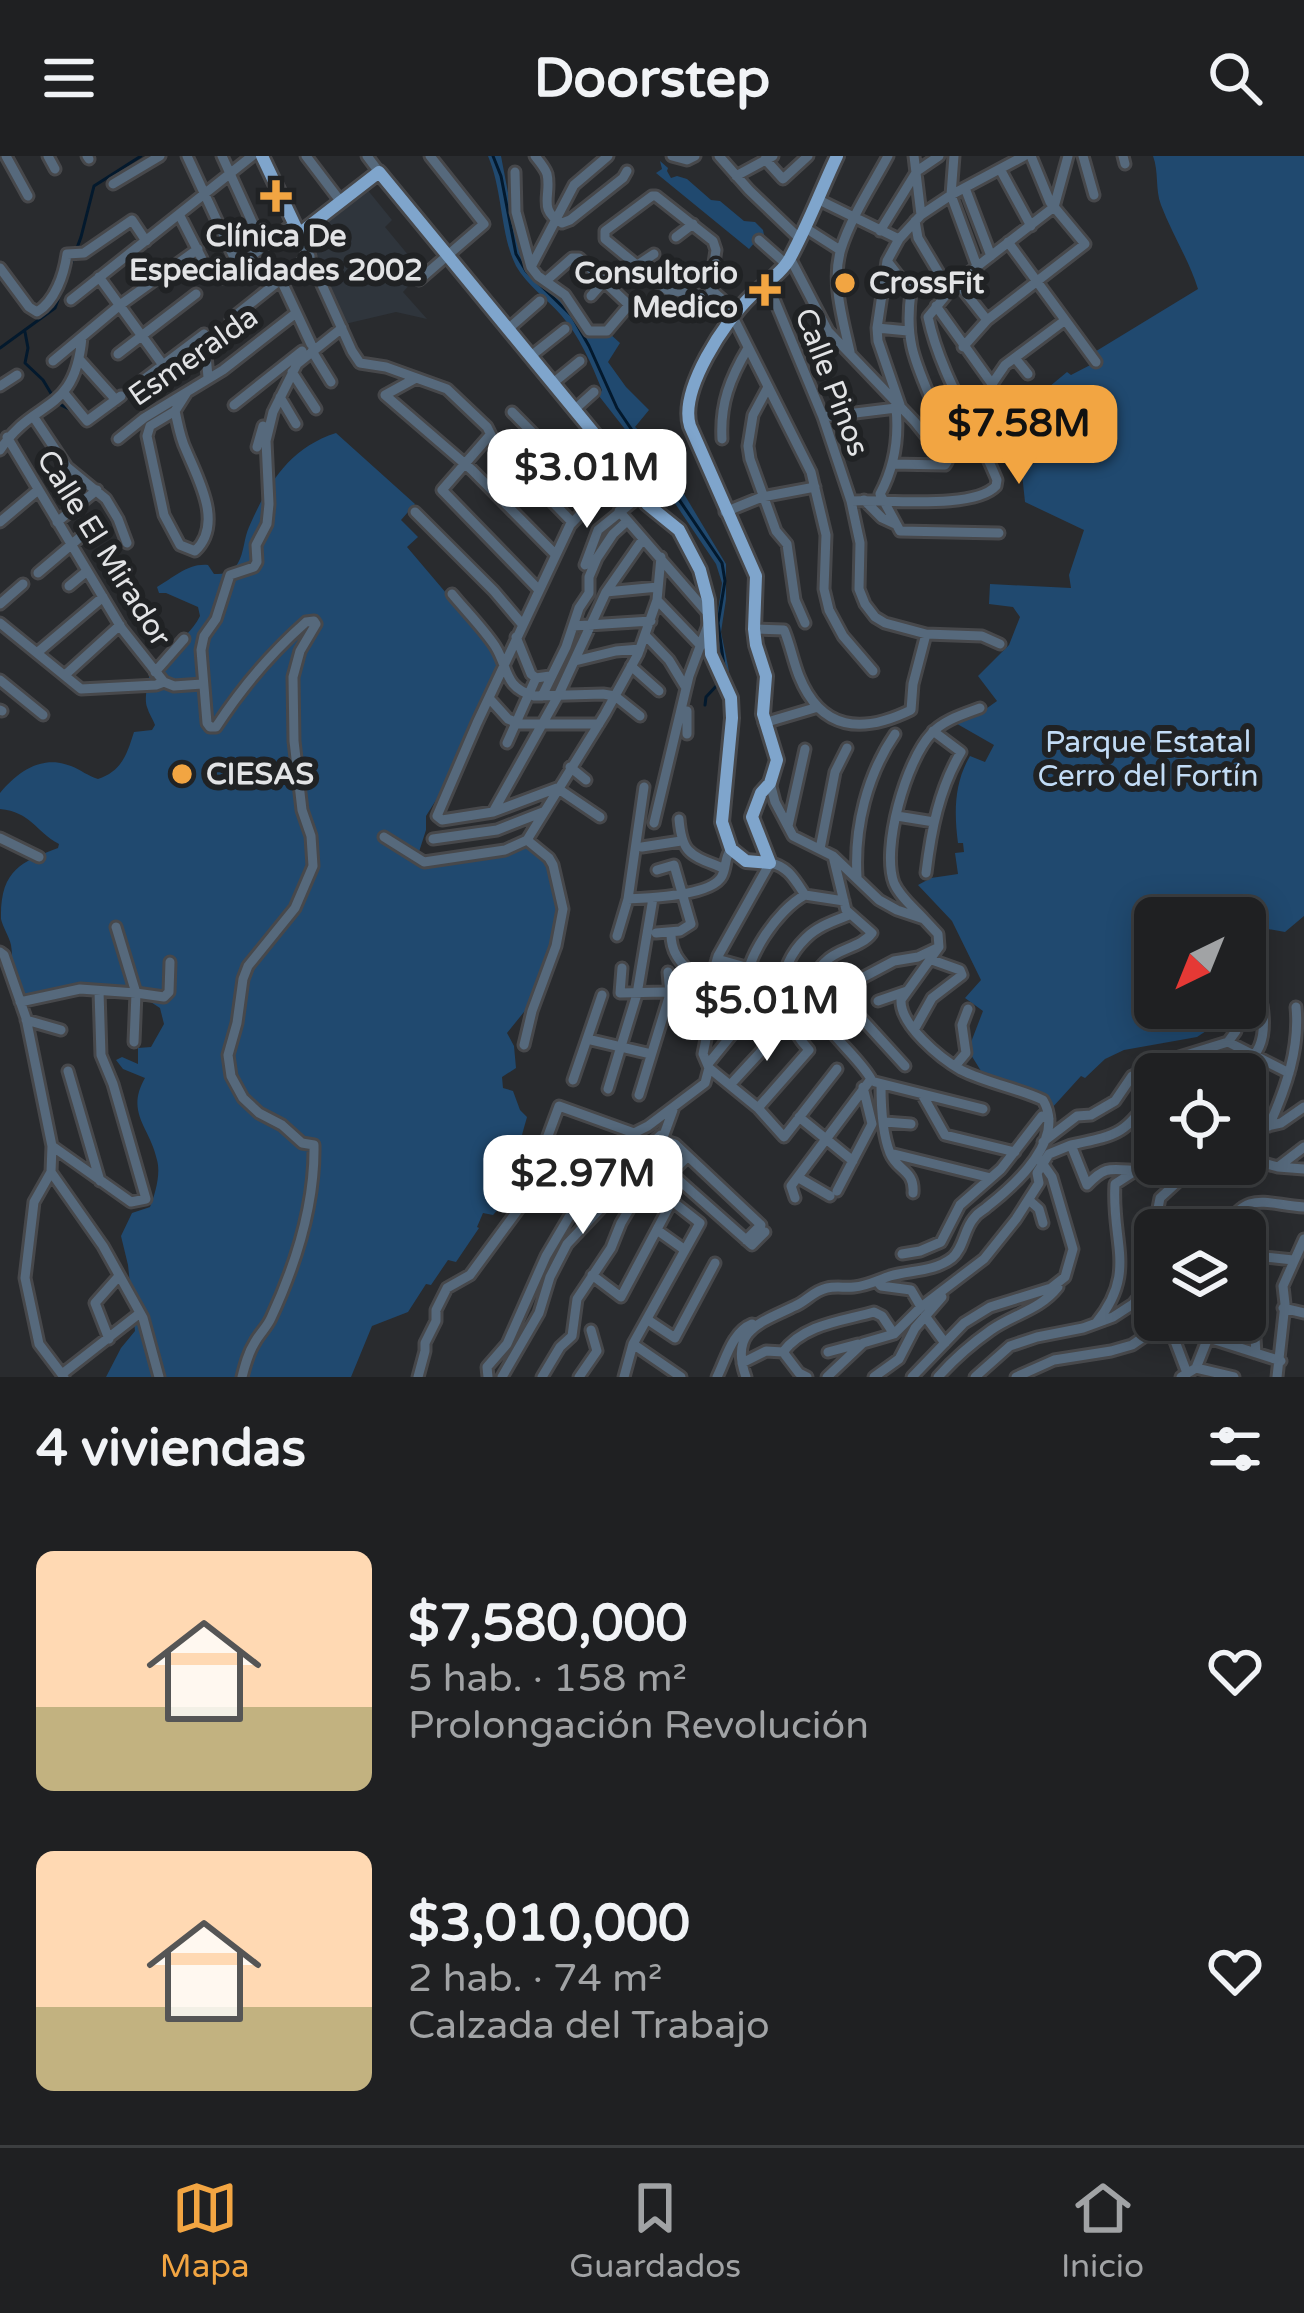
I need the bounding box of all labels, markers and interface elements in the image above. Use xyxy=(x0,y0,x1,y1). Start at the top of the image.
icon: menu xyxy=(36,45,102,111)
icon: search xyxy=(1202,45,1268,111)
text: Doorstep xyxy=(534,46,770,111)
marker: Clínica De Especialidades 2002 xyxy=(260,180,292,212)
place label: Clínica De Especialidades 2002 xyxy=(129,218,423,289)
place label: Consultorio Medico xyxy=(574,255,738,326)
place label: CrossFit xyxy=(869,265,985,302)
marker: CrossFit xyxy=(832,270,858,296)
marker: Consultorio Medico xyxy=(749,274,781,306)
street label: Esmeralda xyxy=(121,298,265,414)
street label: Calle Pinos xyxy=(786,303,877,462)
pin: $7.58M xyxy=(921,385,1117,487)
text: $7.58M xyxy=(947,400,1091,447)
pin: $3.01M xyxy=(489,429,685,531)
street label: Calle El Mirador xyxy=(28,443,179,654)
text: $3.01M xyxy=(514,444,660,491)
park label: Parque Estatal Cerro del Fortín xyxy=(1037,724,1259,795)
place label: CIESAS xyxy=(206,756,314,793)
marker: CIESAS xyxy=(169,761,195,787)
north arrow xyxy=(1134,897,1266,1029)
map controls xyxy=(1134,897,1266,1341)
pin: $5.01M xyxy=(669,962,865,1064)
text: $5.01M xyxy=(695,977,839,1024)
button: locate xyxy=(1134,1053,1266,1185)
pin: $2.97M xyxy=(485,1135,681,1237)
text: $2.97M xyxy=(510,1150,656,1197)
button: layers xyxy=(1134,1209,1266,1341)
icon: filters xyxy=(1202,1416,1268,1482)
text: 4 viviendas xyxy=(36,1418,306,1480)
text: $7,580,000 xyxy=(408,1593,688,1655)
icon: home xyxy=(132,1599,276,1743)
icon: heart xyxy=(1202,1638,1268,1704)
text: 5 hab. · 158 m² xyxy=(408,1655,687,1702)
text: Prolongación Revolución xyxy=(408,1702,869,1749)
text: $3,010,000 xyxy=(408,1893,690,1955)
icon: home xyxy=(132,1899,276,2043)
icon: heart xyxy=(1202,1938,1268,2004)
text: 2 hab. · 74 m² xyxy=(408,1955,662,2002)
text: Calzada del Trabajo xyxy=(408,2002,770,2049)
tab: Mapa xyxy=(160,2175,250,2286)
tab: Guardados xyxy=(569,2175,741,2286)
tab: Inicio xyxy=(1061,2175,1144,2286)

